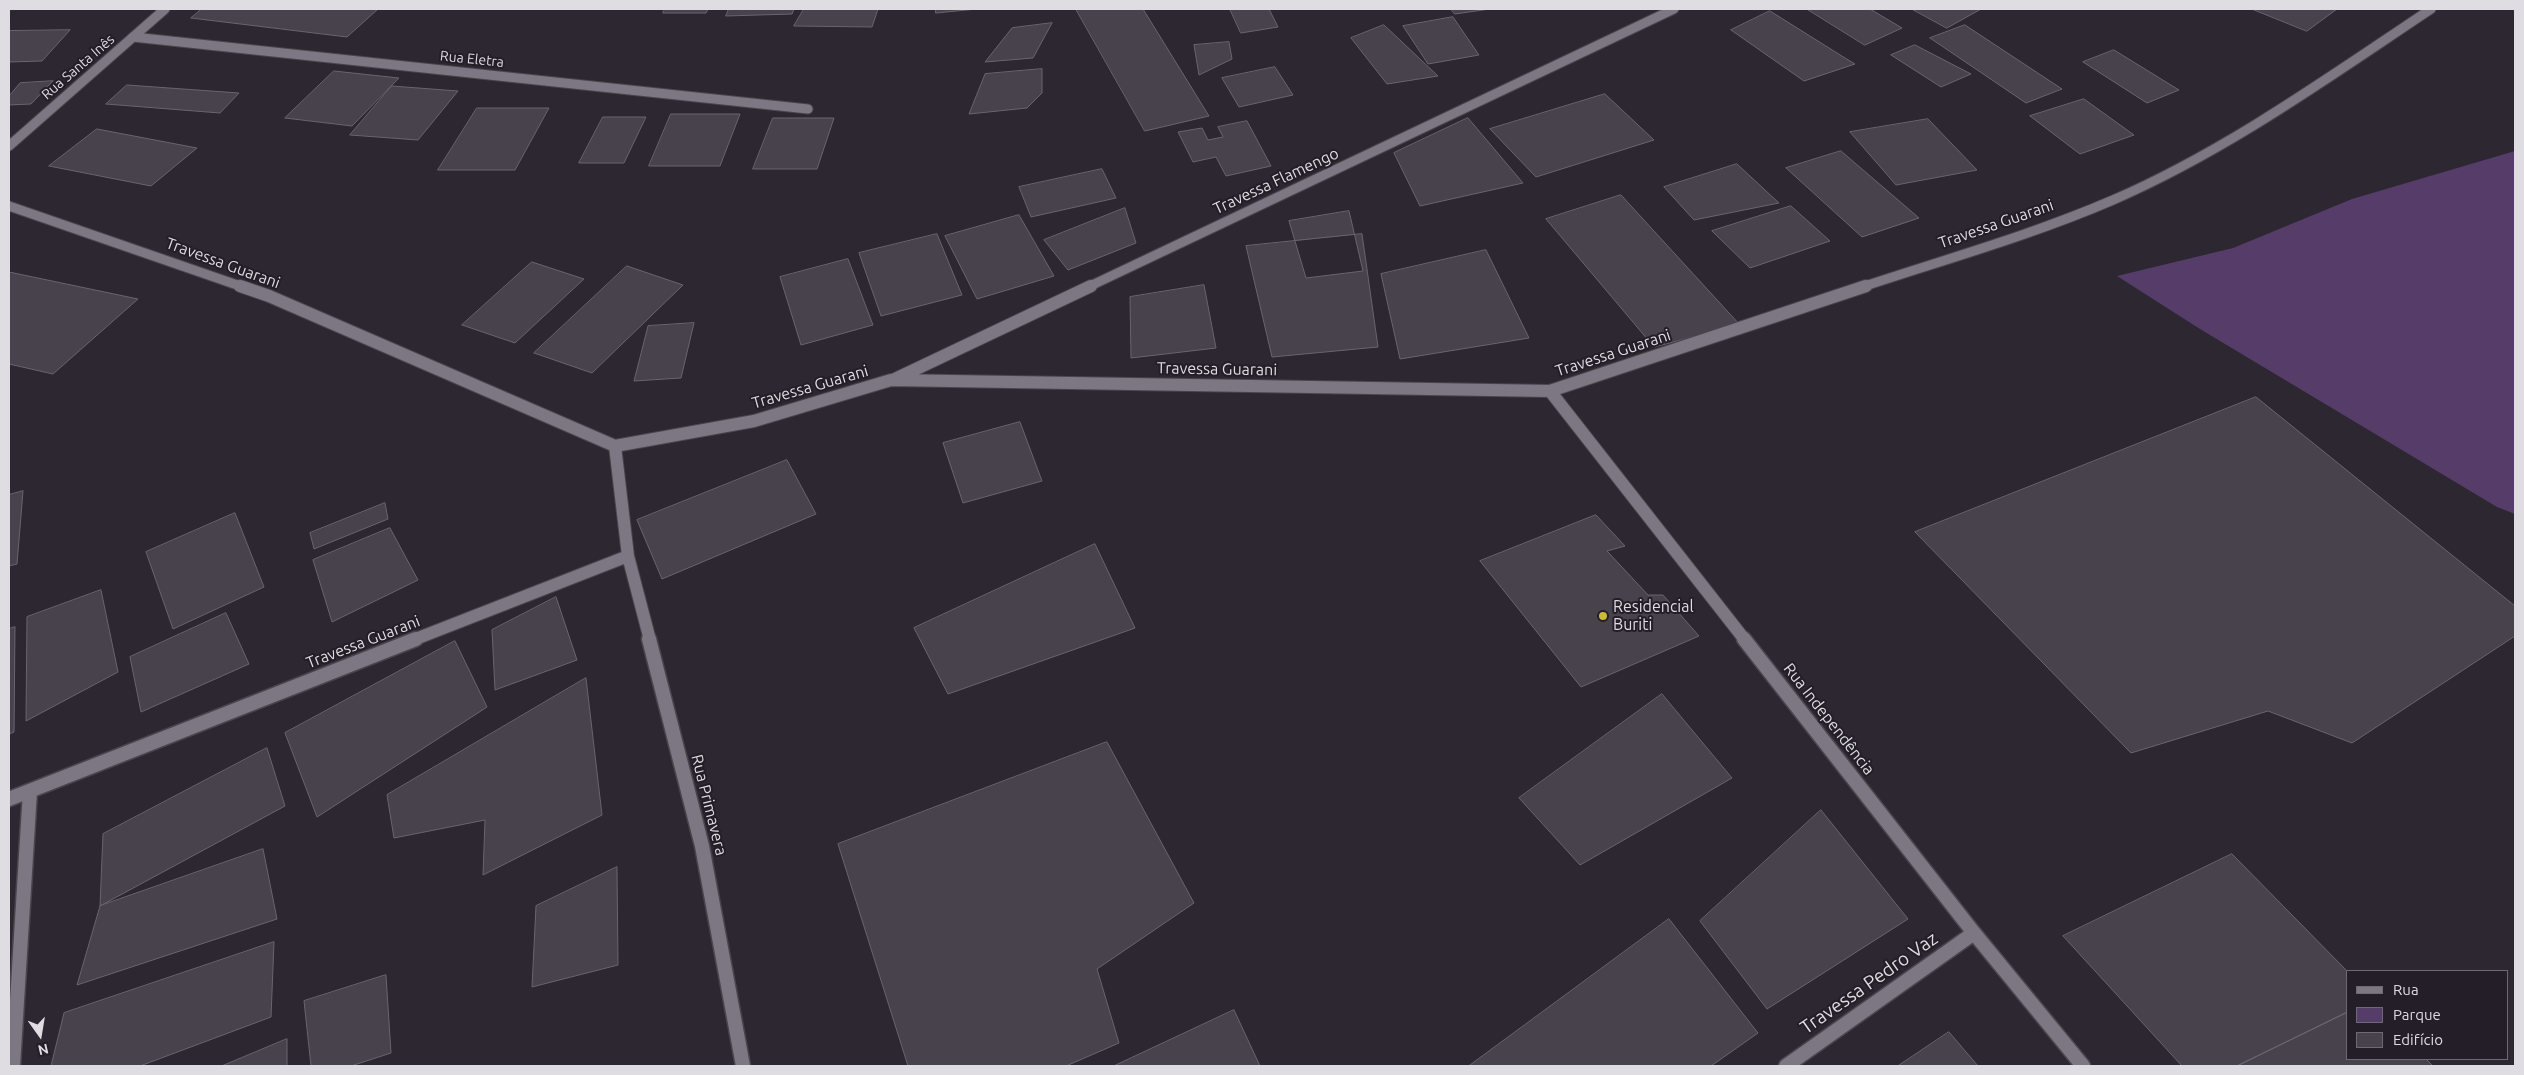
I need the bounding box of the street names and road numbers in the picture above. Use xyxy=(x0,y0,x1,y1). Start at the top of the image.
street label: Rua Santa Inês xyxy=(38,31,118,103)
street label: Rua Eletra xyxy=(439,47,505,71)
street label: Travessa Flamengo xyxy=(1210,144,1342,218)
street label: Travessa Guarani xyxy=(1936,195,2056,253)
street label: Travessa Guarani xyxy=(163,233,283,293)
street label: Travessa Guarani xyxy=(1553,325,1673,381)
street label: Travessa Guarani xyxy=(1157,358,1277,380)
street label: Travessa Guarani xyxy=(750,361,870,413)
street label: Travessa Guarani xyxy=(303,611,423,673)
street label: Rua Independência xyxy=(1779,659,1879,779)
street label: Rua Primavera xyxy=(687,753,731,857)
street label: Travessa Pedro Vaz xyxy=(1796,927,1942,1039)

